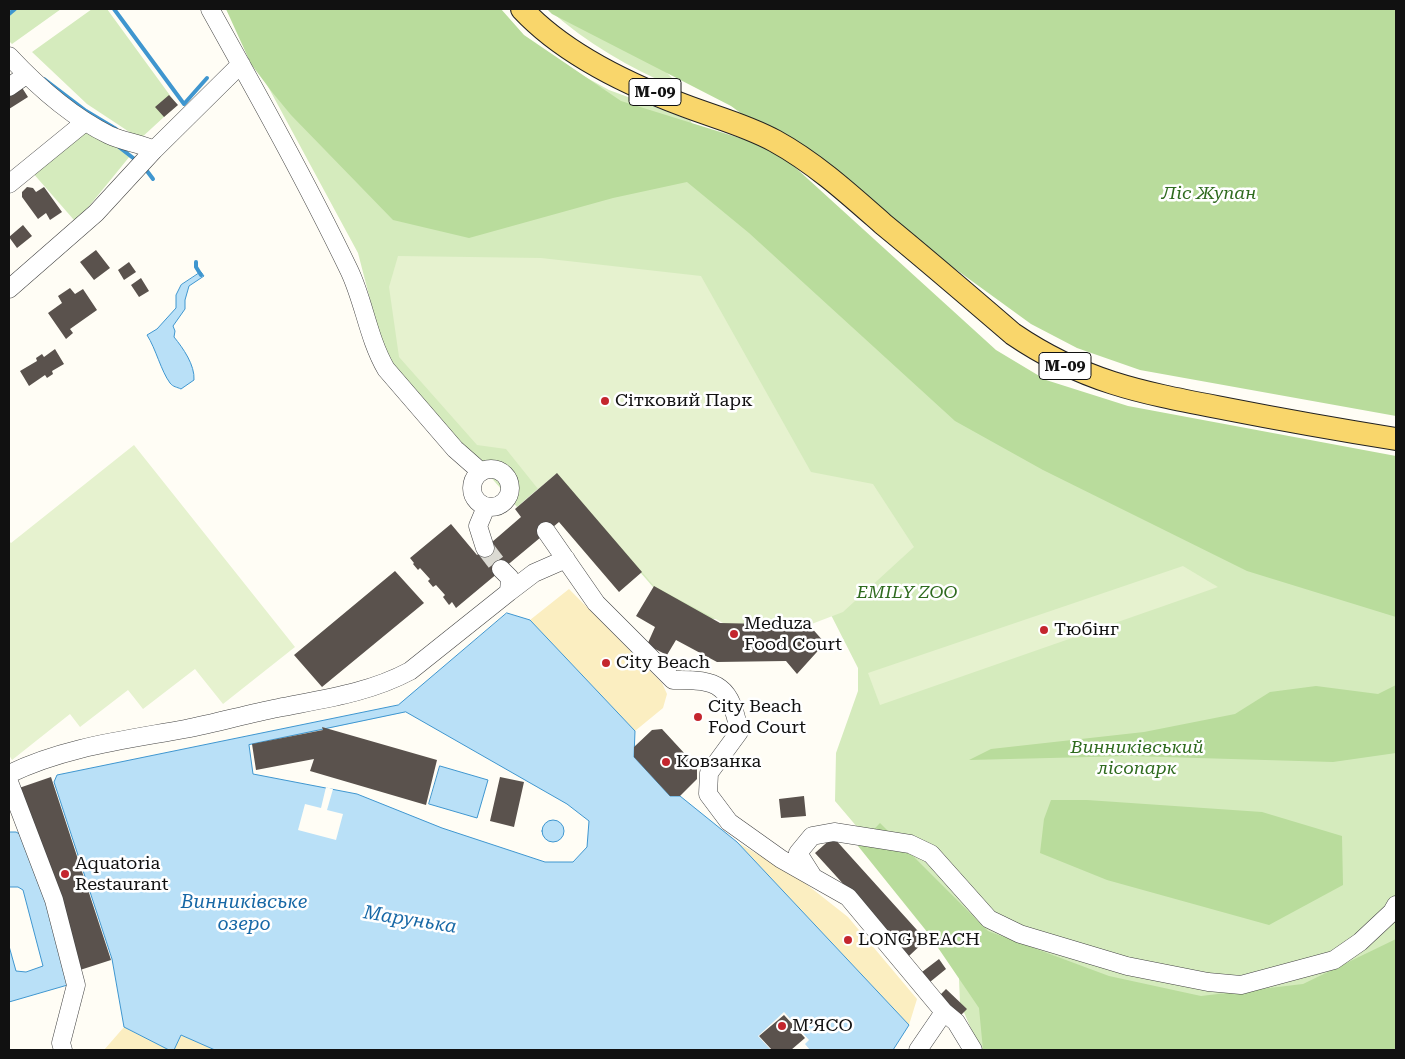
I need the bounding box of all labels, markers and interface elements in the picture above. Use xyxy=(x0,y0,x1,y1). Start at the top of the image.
road number: М-09 xyxy=(629,78,681,105)
park label: Ліс Жупан xyxy=(1162,183,1256,205)
road number: М-09 xyxy=(1039,352,1091,380)
place label: Сітковий Парк xyxy=(615,390,753,412)
marker: Сітковий Парк xyxy=(599,395,611,407)
park label: EMILY ZOO xyxy=(856,582,958,604)
place label: Meduza Food Court xyxy=(744,613,842,656)
place label: Тюбінг xyxy=(1054,619,1119,641)
marker: Тюбінг xyxy=(1038,624,1050,636)
marker: Meduza Food Court xyxy=(728,628,740,640)
place label: City Beach xyxy=(616,652,710,674)
marker: City Beach xyxy=(600,657,612,669)
place label: City Beach Food Court xyxy=(708,696,806,739)
marker: City Beach Food Court xyxy=(692,711,704,723)
park label: Винниківський лісопарк xyxy=(1070,737,1204,780)
place label: Ковзанка xyxy=(676,751,761,773)
marker: Ковзанка xyxy=(660,756,672,768)
place label: Aquatoria Restaurant xyxy=(75,853,168,896)
marker: Aquatoria Restaurant xyxy=(59,868,71,880)
water label: Винниківське озеро xyxy=(181,891,307,935)
water label: Марунька xyxy=(362,901,458,939)
place label: LONG BEACH xyxy=(858,929,980,951)
marker: LONG BEACH xyxy=(842,934,854,946)
place label: М’ЯСО xyxy=(792,1015,853,1037)
marker: М’ЯСО xyxy=(776,1020,788,1032)

